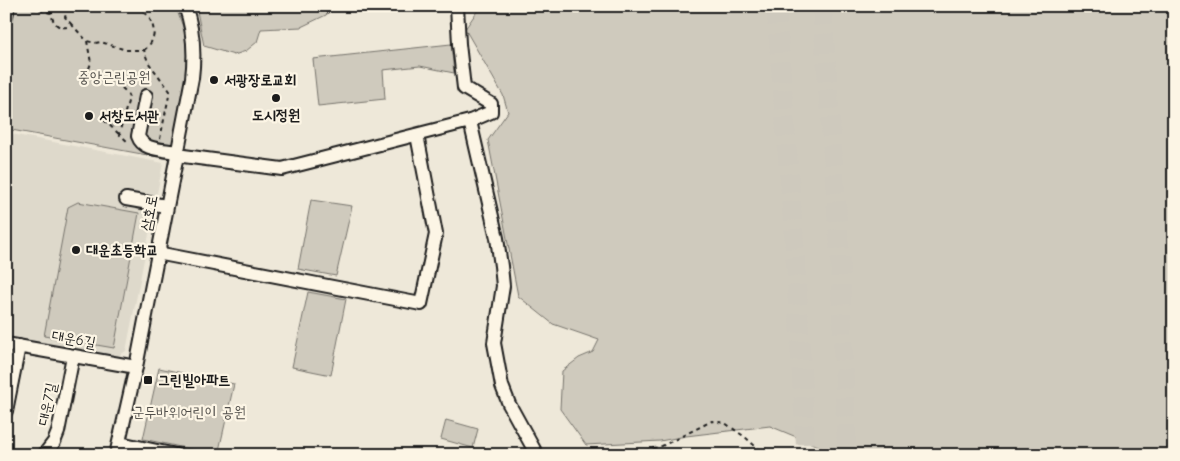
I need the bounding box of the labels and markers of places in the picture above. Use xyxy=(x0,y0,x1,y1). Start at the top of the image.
place label: 서광장로교회 xyxy=(224,71,296,89)
marker: 서광장로교회 xyxy=(208,74,220,86)
marker: 도시정원 xyxy=(270,92,282,104)
place label: 도시정원 xyxy=(252,106,300,124)
place label: 서창도서관 xyxy=(99,107,159,125)
marker: 서창도서관 xyxy=(83,110,95,122)
place label: 대운초등학교 xyxy=(86,241,158,259)
marker: 대운초등학교 xyxy=(70,244,82,256)
place label: 그린빌아파트 xyxy=(158,371,230,389)
marker: 그린빌아파트 xyxy=(142,374,154,386)

